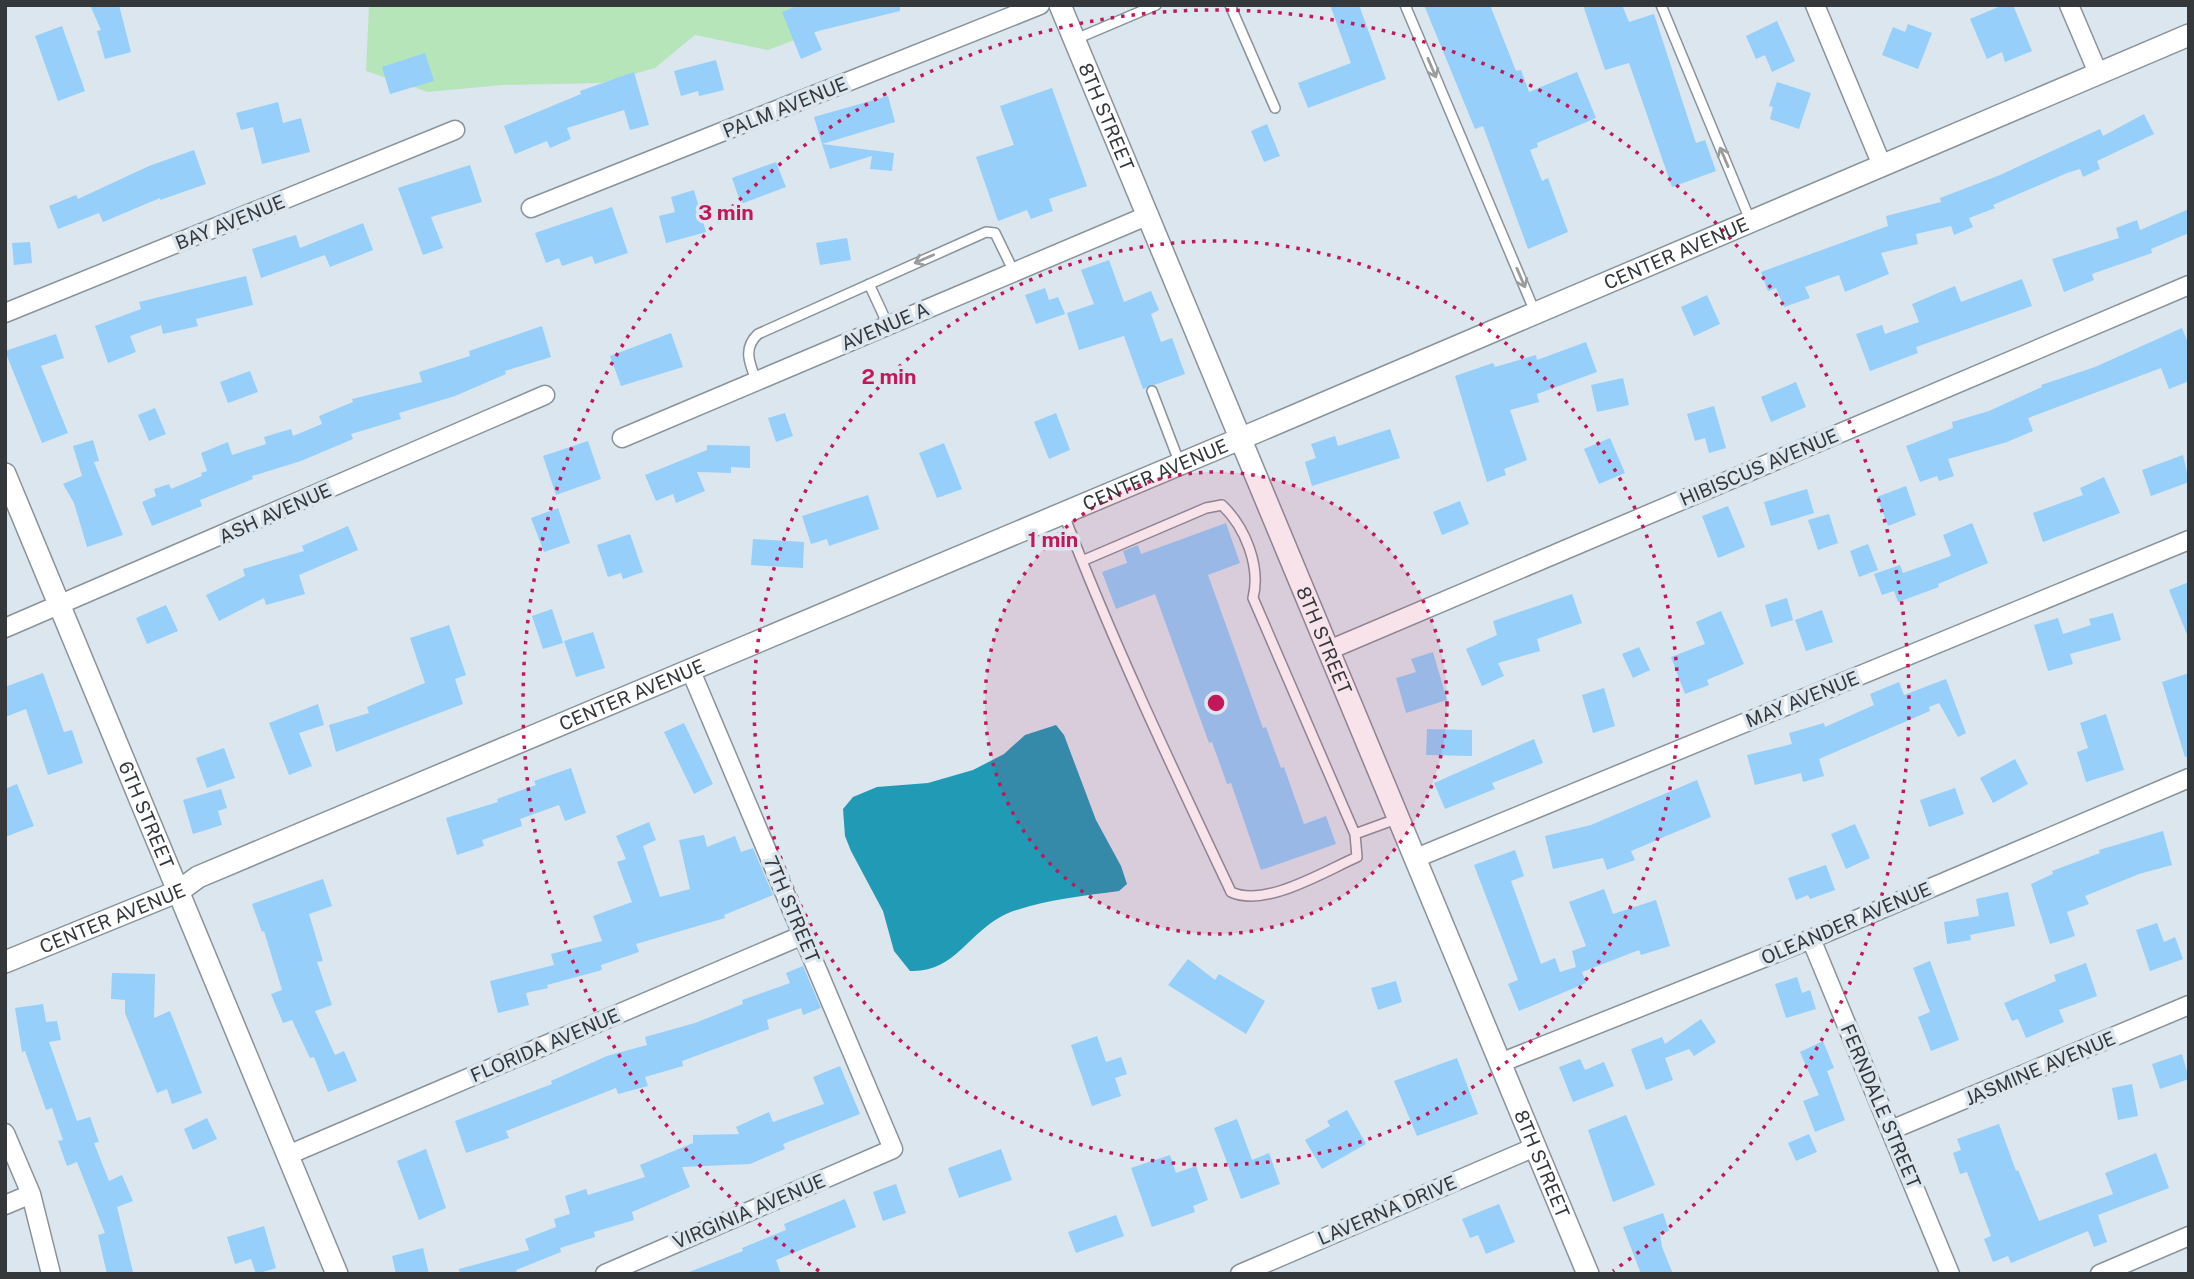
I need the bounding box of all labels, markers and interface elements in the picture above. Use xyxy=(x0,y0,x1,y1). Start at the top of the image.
one-way arrow xyxy=(1426,57,1439,78)
street label: 8TH STREET xyxy=(1074,60,1139,174)
street label: PALM AVENUE xyxy=(720,72,850,142)
one-way arrow xyxy=(1716,146,1729,168)
street label: BAY AVENUE xyxy=(172,190,288,254)
text: 3 min xyxy=(698,200,754,225)
street label: CENTER AVENUE xyxy=(1600,213,1752,294)
one-way arrow xyxy=(914,253,935,266)
one-way arrow xyxy=(1515,266,1528,288)
street label: AVENUE A xyxy=(838,298,932,354)
text: 2 min xyxy=(861,364,917,389)
street label: HIBISCUS AVENUE xyxy=(1677,424,1841,510)
street label: CENTER AVENUE xyxy=(1079,434,1231,515)
street label: ASH AVENUE xyxy=(216,478,334,548)
text: 1 min xyxy=(1028,527,1078,552)
street label: 8TH STREET xyxy=(1292,583,1356,697)
street label: CENTER AVENUE xyxy=(556,654,708,735)
street label: MAY AVENUE xyxy=(1742,666,1862,732)
centre of rings xyxy=(1204,691,1228,715)
street label: 6TH STREET xyxy=(114,758,178,872)
street label: 7TH STREET xyxy=(760,852,824,966)
street label: OLEANDER AVENUE xyxy=(1758,877,1934,969)
street label: CENTER AVENUE xyxy=(36,879,189,958)
street label: FLORIDA AVENUE xyxy=(467,1004,623,1086)
street label: FERNDALE STREET xyxy=(1837,1021,1925,1191)
street label: JASMINE AVENUE xyxy=(1962,1026,2118,1110)
street label: 8TH STREET xyxy=(1510,1107,1574,1221)
street label: VIRGINIA AVENUE xyxy=(670,1169,828,1253)
street label: LAVERNA DRIVE xyxy=(1314,1171,1460,1249)

